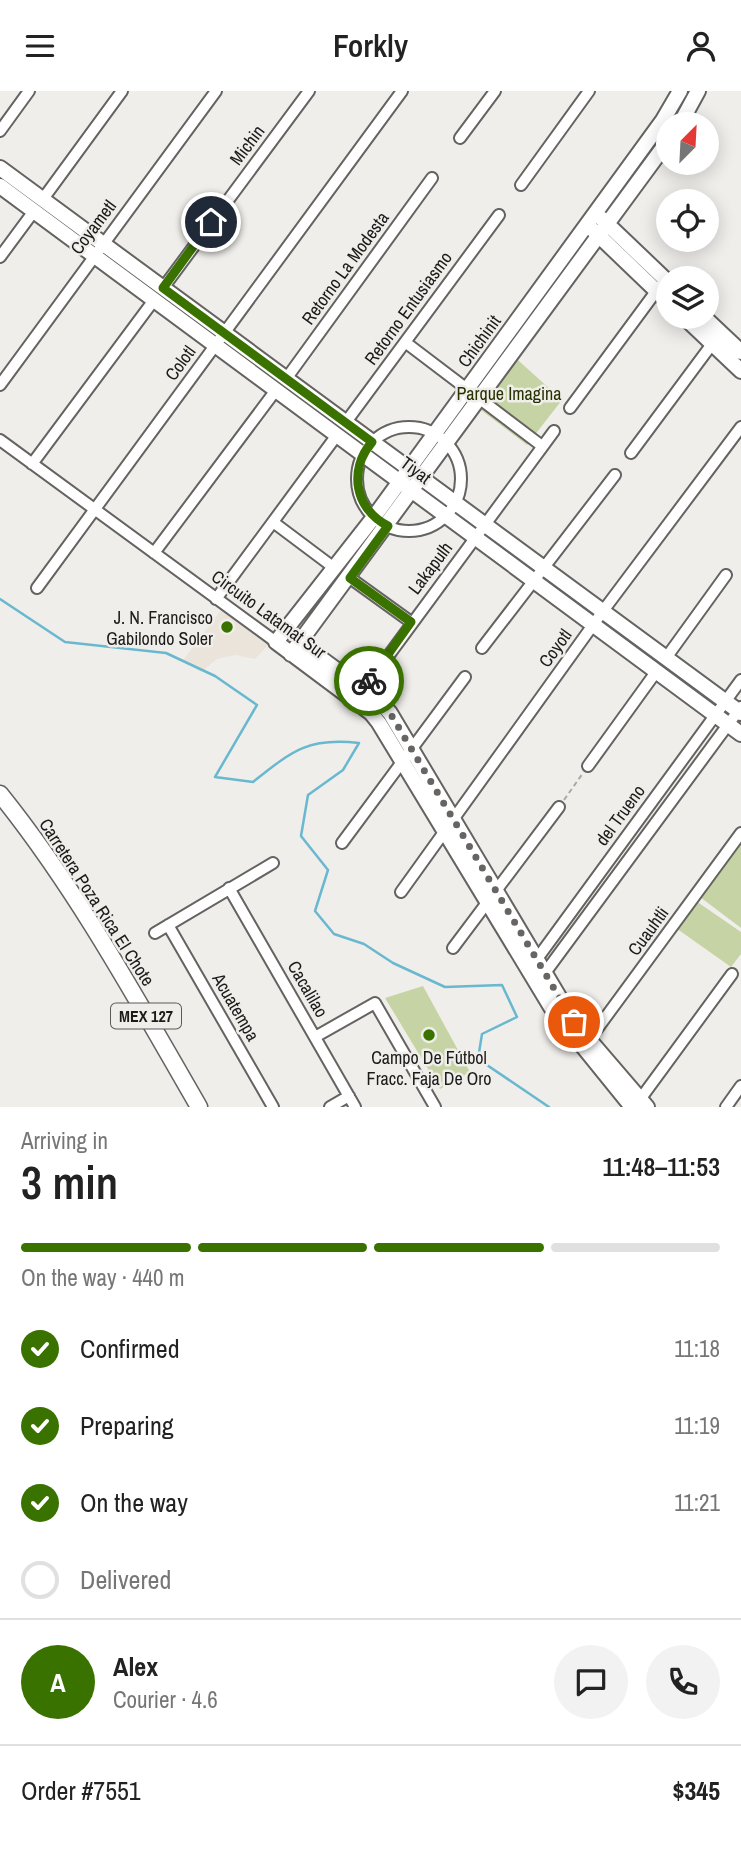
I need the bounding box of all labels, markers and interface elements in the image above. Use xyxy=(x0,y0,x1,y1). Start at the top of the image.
text: Forkly xyxy=(333,24,408,67)
icon: menu xyxy=(21,27,59,65)
icon: person xyxy=(682,27,720,65)
north arrow xyxy=(656,112,719,175)
map controls xyxy=(656,112,719,329)
street label: Michin xyxy=(224,120,270,170)
button: locate xyxy=(656,189,719,252)
pin xyxy=(181,192,241,252)
street label: Coyametl xyxy=(64,195,122,259)
icon: home xyxy=(192,203,230,241)
street label: Retorno La Modesta xyxy=(296,207,394,329)
street label: Retorno Entusiasmo xyxy=(358,246,458,370)
button: layers xyxy=(656,266,719,329)
street label: Chichinit xyxy=(452,310,506,372)
street label: Colotl xyxy=(159,340,201,386)
park label: Parque Imagina xyxy=(456,381,562,406)
street label: Tiyat xyxy=(395,450,437,490)
street label: Lakapulh xyxy=(402,537,458,599)
street label: Circuito Latamat Sur xyxy=(207,564,332,664)
place label: J. N. Francisco Gabilondo Soler xyxy=(106,605,213,651)
marker: J. N. Francisco Gabilondo Soler xyxy=(219,619,235,635)
street label: Coyotl xyxy=(533,624,577,672)
courier xyxy=(334,646,404,716)
icon: bike xyxy=(350,662,388,700)
street label: del Trueno xyxy=(589,779,651,851)
street label: Carretera Poza Rica El Chote xyxy=(33,813,161,991)
street label: Cuauhtli xyxy=(622,901,674,961)
street label: Cacalilao xyxy=(282,956,334,1022)
street label: Acuatempa xyxy=(206,968,265,1046)
pin xyxy=(544,992,604,1052)
road number: MEX 127 xyxy=(111,1003,181,1028)
icon: bag xyxy=(555,1003,593,1041)
marker: Campo De Fútbol Fracc. Faja De Oro xyxy=(421,1027,437,1043)
place label: Campo De Fútbol Fracc. Faja De Oro xyxy=(367,1045,491,1091)
text: Arriving in xyxy=(21,1125,108,1156)
text: 11:48–11:53 xyxy=(602,1149,720,1184)
text: 3 min xyxy=(21,1151,118,1213)
text: On the way · 440 m xyxy=(21,1262,185,1293)
icon: check xyxy=(21,1330,59,1368)
text: Confirmed xyxy=(80,1331,180,1366)
text: 11:18 xyxy=(674,1333,720,1364)
icon: check xyxy=(21,1407,59,1445)
text: Preparing xyxy=(80,1408,174,1443)
text: 11:19 xyxy=(674,1410,720,1441)
icon: check xyxy=(21,1484,59,1522)
text: On the way xyxy=(80,1485,188,1520)
text: 11:21 xyxy=(674,1487,720,1518)
text: Delivered xyxy=(80,1562,171,1597)
button: chat xyxy=(554,1645,628,1719)
button: phone xyxy=(646,1645,720,1719)
text: Alex xyxy=(113,1649,158,1684)
text: A xyxy=(50,1665,66,1700)
text: Courier · 4.6 xyxy=(113,1684,218,1715)
text: Order #7551 xyxy=(21,1773,141,1808)
text: $345 xyxy=(673,1773,720,1808)

